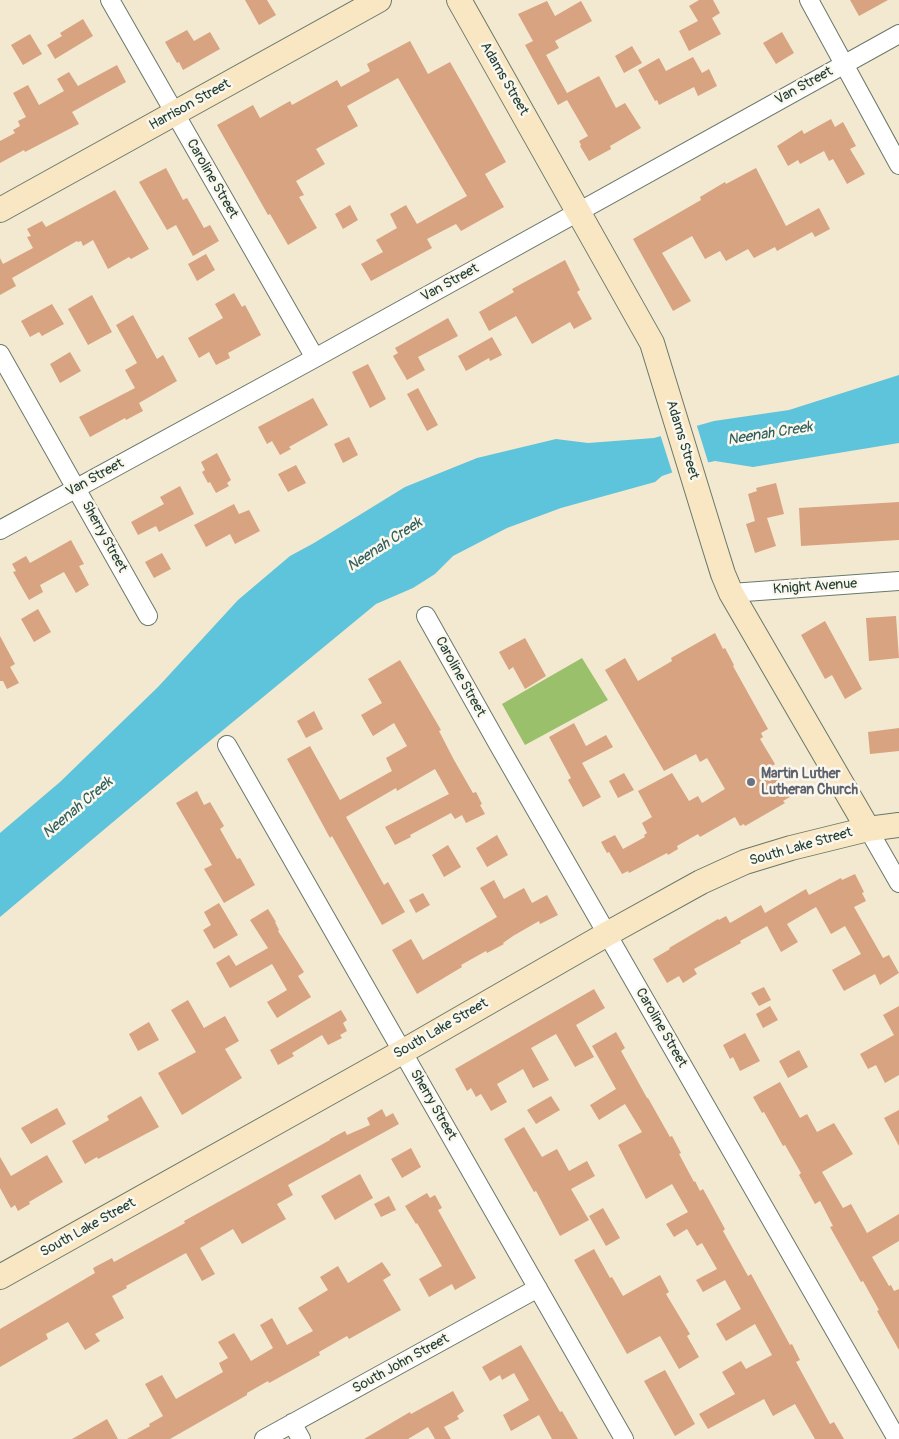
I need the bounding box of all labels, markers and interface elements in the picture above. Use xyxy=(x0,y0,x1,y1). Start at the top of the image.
street label: Adams Street xyxy=(476,39,532,119)
street label: Van Street xyxy=(772,63,836,109)
street label: Harrison Street xyxy=(146,76,234,134)
street label: Caroline Street xyxy=(183,136,241,222)
street label: Van Street xyxy=(418,260,482,306)
street label: Adams Street xyxy=(662,398,702,482)
water label: Neenah Creek xyxy=(726,418,814,450)
street label: Van Street xyxy=(63,455,127,501)
street label: Sherry Street xyxy=(78,499,130,575)
water label: Neenah Creek xyxy=(344,514,426,576)
street label: Knight Avenue xyxy=(772,576,858,598)
street label: Caroline Street xyxy=(431,634,489,720)
place label: Martin Luther Lutheran Church xyxy=(761,766,858,799)
water label: Neenah Creek xyxy=(39,774,117,842)
marker: Martin Luther Lutheran Church xyxy=(745,776,757,788)
street label: South Lake Street xyxy=(748,824,854,870)
street label: Caroline Street xyxy=(632,985,690,1071)
street label: South Lake Street xyxy=(391,995,491,1063)
street label: Sherry Street xyxy=(406,1067,460,1143)
street label: South Lake Street xyxy=(38,1195,138,1261)
street label: South John Street xyxy=(350,1331,452,1397)

